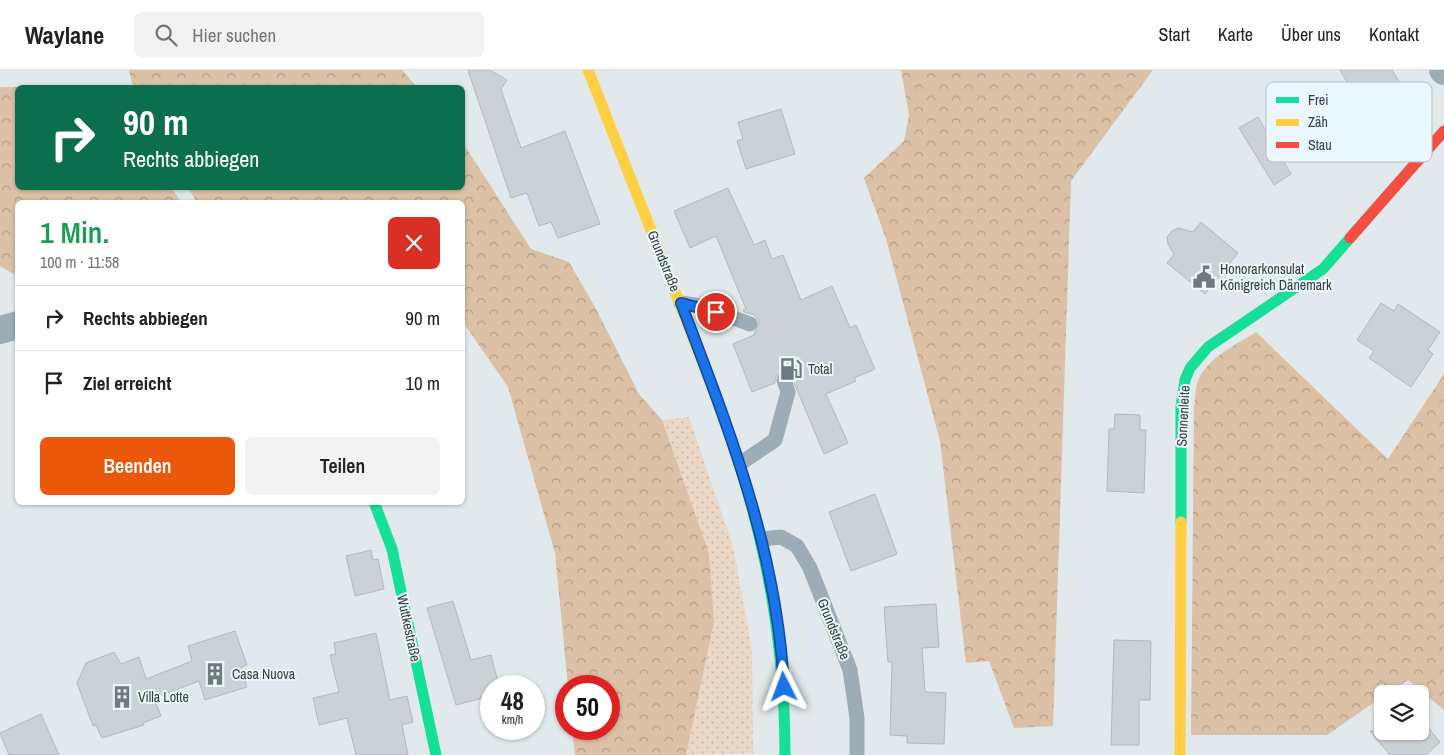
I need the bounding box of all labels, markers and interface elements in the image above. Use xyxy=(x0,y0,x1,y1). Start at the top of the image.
search box xyxy=(134,12,484,57)
text: Waylane xyxy=(25,19,104,51)
icon: search xyxy=(152,21,180,49)
text: Hier suchen xyxy=(192,22,276,48)
text: Start xyxy=(1159,22,1190,47)
text: Karte xyxy=(1218,22,1253,47)
text: Über uns xyxy=(1281,22,1341,47)
text: Kontakt xyxy=(1369,22,1419,47)
legend xyxy=(1266,82,1432,162)
text: Frei xyxy=(1308,91,1328,109)
text: 90 m xyxy=(123,99,188,146)
icon: right xyxy=(40,105,105,170)
text: Zäh xyxy=(1308,113,1328,131)
text: Stau xyxy=(1308,136,1332,154)
text: Rechts abbiegen xyxy=(123,144,259,174)
text: 1 Min. xyxy=(40,212,109,252)
button: close xyxy=(388,217,440,269)
street label: Grundstraße xyxy=(644,228,684,294)
text: 100 m · 11:58 xyxy=(40,251,119,273)
place label: Honorarkonsulat Königreich Dänemark xyxy=(1220,260,1332,294)
public building icon: Honorarkonsulat Königreich Dänemark xyxy=(1191,264,1217,290)
pin xyxy=(695,291,737,333)
icon: arrive xyxy=(702,298,730,326)
icon: right xyxy=(40,304,68,332)
text: Rechts abbiegen xyxy=(83,305,208,331)
text: 90 m xyxy=(405,305,440,331)
fuel station icon: Total xyxy=(778,356,804,382)
place label: Total xyxy=(808,360,832,378)
icon: arrive xyxy=(40,369,68,397)
text: Ziel erreicht xyxy=(83,370,171,396)
text: 10 m xyxy=(405,370,440,396)
street label: Sonnenleite xyxy=(1172,385,1194,447)
button: Beenden xyxy=(40,437,235,495)
button: Teilen xyxy=(245,437,440,495)
street label: Wuttkestraße xyxy=(393,593,425,663)
street label: Grundstraße xyxy=(814,596,854,662)
position arrow xyxy=(757,660,809,712)
building icon: Casa Nuova xyxy=(202,661,228,687)
place label: Casa Nuova xyxy=(232,665,296,683)
speed limit sign: 50 xyxy=(555,675,620,740)
building icon: Villa Lotte xyxy=(109,684,135,710)
text: 48 xyxy=(501,684,524,718)
map controls xyxy=(1374,685,1429,740)
button: layers xyxy=(1374,685,1429,740)
place label: Villa Lotte xyxy=(138,688,189,706)
text: km/h xyxy=(502,712,523,728)

